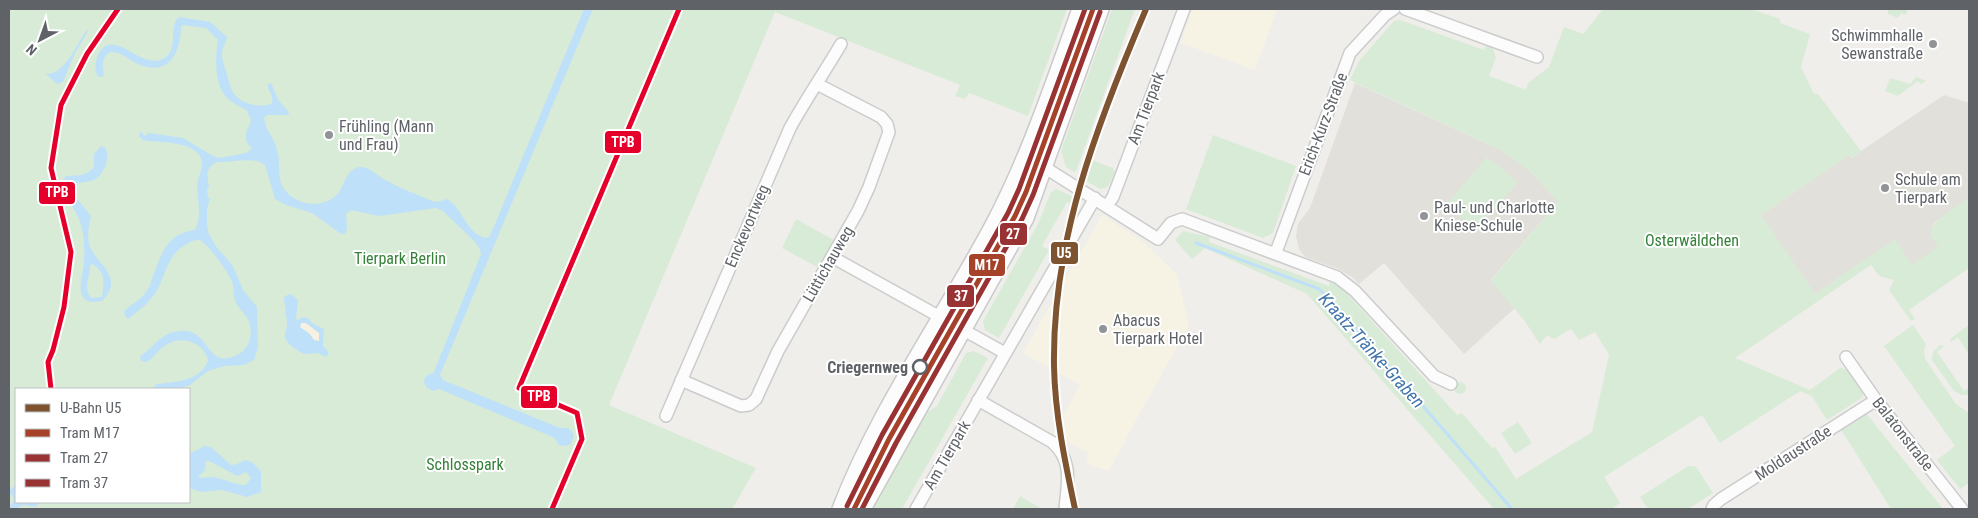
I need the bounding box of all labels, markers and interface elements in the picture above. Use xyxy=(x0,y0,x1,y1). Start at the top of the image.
north arrow xyxy=(15,15,65,65)
place label: Schwimmhalle Sewanstraße xyxy=(1831,26,1923,63)
marker: Schwimmhalle Sewanstraße xyxy=(1927,38,1939,50)
text: N xyxy=(23,41,40,59)
street label: Am Tierpark xyxy=(1123,68,1169,147)
street label: Erich-Kurz-Straße xyxy=(1295,70,1351,178)
place label: Frühling (Mann und Frau) xyxy=(339,117,434,154)
marker: Frühling (Mann und Frau) xyxy=(323,129,335,141)
line badge: TPB xyxy=(604,130,642,154)
text: TPB xyxy=(611,134,635,150)
place label: Schule am Tierpark xyxy=(1895,170,1961,207)
line badge: TPB xyxy=(38,181,76,205)
street label: Enckevortweg xyxy=(721,182,773,270)
marker: Schule am Tierpark xyxy=(1879,182,1891,194)
text: TPB xyxy=(45,184,69,200)
place label: Paul- und Charlotte Kniese-Schule xyxy=(1434,198,1555,235)
marker: Paul- und Charlotte Kniese-Schule xyxy=(1418,210,1430,222)
line badge: 27 xyxy=(999,222,1028,246)
street label: Lüttichauweg xyxy=(799,223,857,305)
text: 27 xyxy=(1006,226,1020,242)
park label: Osterwäldchen xyxy=(1645,231,1739,250)
line badge: U5 xyxy=(1050,241,1079,265)
text: U5 xyxy=(1056,245,1072,261)
park label: Tierpark Berlin xyxy=(354,249,446,268)
line badge: M17 xyxy=(968,253,1006,277)
text: M17 xyxy=(975,257,999,273)
line badge: 37 xyxy=(946,284,975,308)
text: 37 xyxy=(954,288,968,304)
water label: Kraatz-Tränke-Graben xyxy=(1315,288,1429,412)
place label: Abacus Tierpark Hotel xyxy=(1113,311,1203,348)
marker: Abacus Tierpark Hotel xyxy=(1097,323,1109,335)
place label: Criegernweg xyxy=(827,358,908,377)
marker: Criegernweg xyxy=(912,359,928,375)
line badge: TPB xyxy=(520,385,558,409)
legend xyxy=(15,388,190,503)
text: TPB xyxy=(527,388,551,404)
street label: Balatonstraße xyxy=(1868,393,1938,475)
text: U-Bahn U5 xyxy=(60,399,121,417)
street label: Am Tierpark xyxy=(920,416,975,493)
street label: Moldaustraße xyxy=(1751,421,1835,485)
text: Tram M17 xyxy=(60,424,120,442)
text: Tram 27 xyxy=(60,449,108,467)
park label: Schlosspark xyxy=(426,455,504,474)
text: Tram 37 xyxy=(60,474,108,492)

